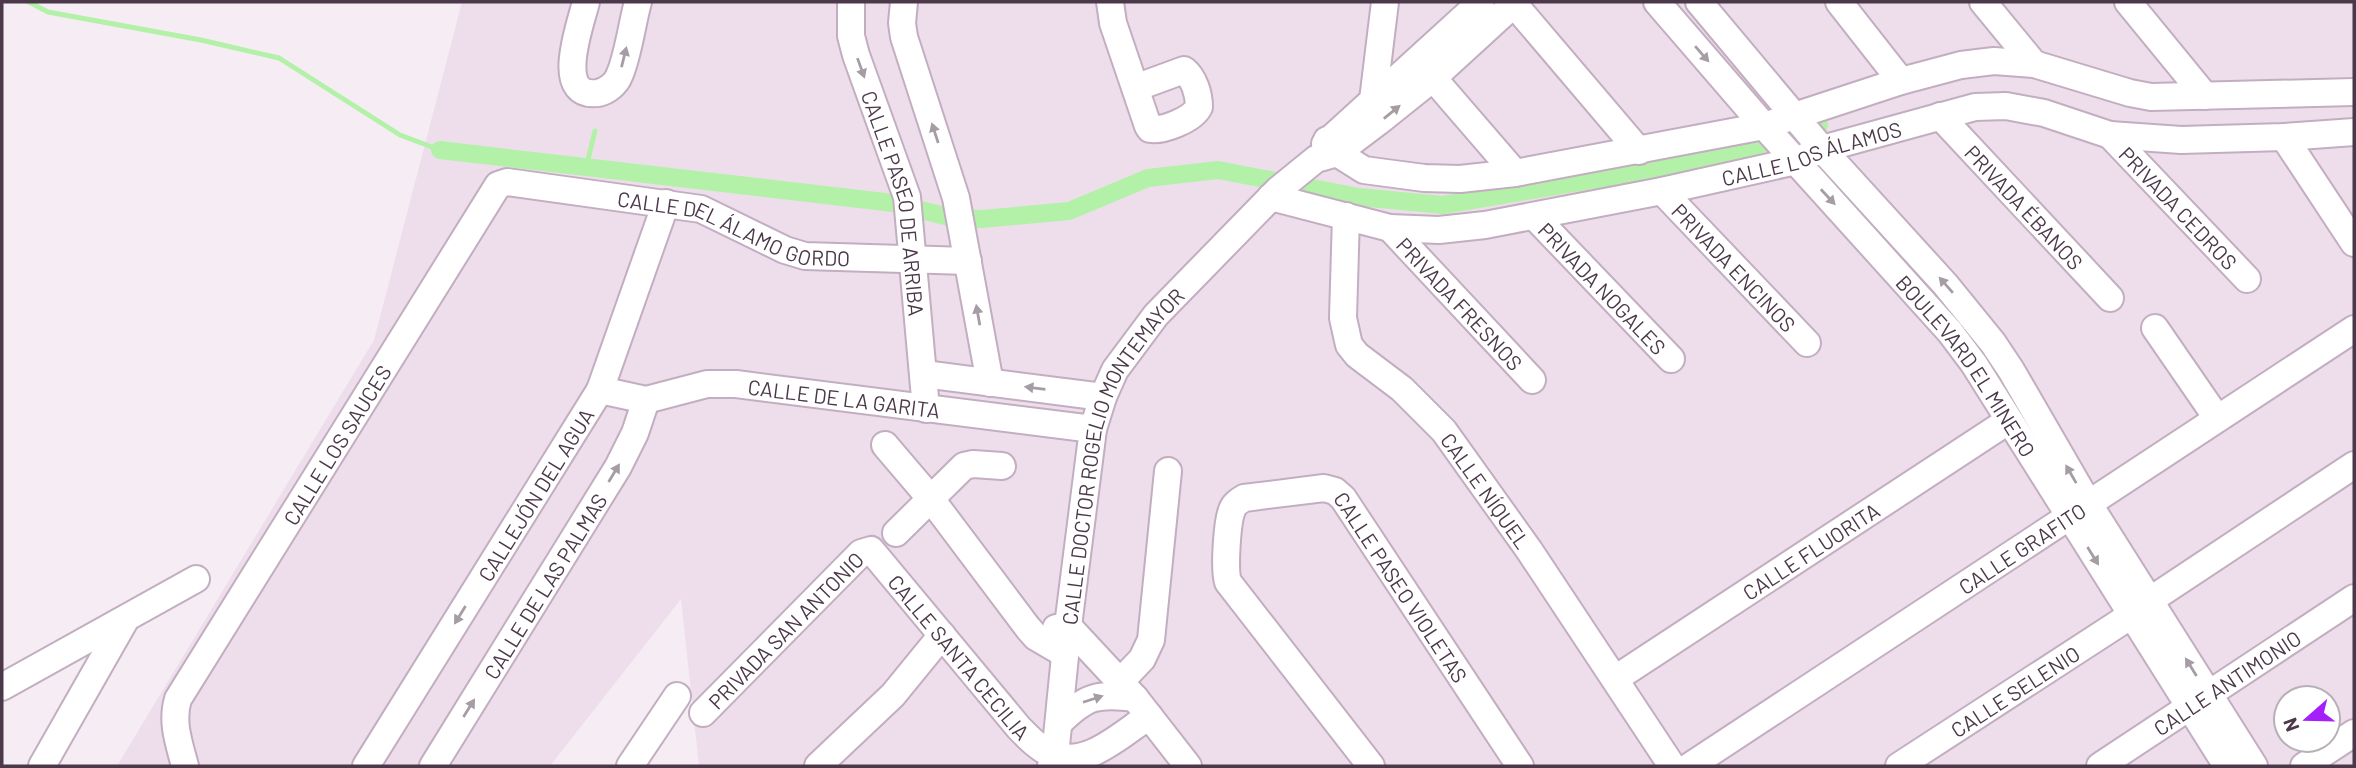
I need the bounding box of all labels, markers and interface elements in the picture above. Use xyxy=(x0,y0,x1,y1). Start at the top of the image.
one-way arrow xyxy=(1694,45,1709,62)
one-way arrow xyxy=(619,46,630,68)
one-way arrow xyxy=(856,58,867,79)
street label: CALLE PASEO DE ARRIBA xyxy=(857,87,930,317)
one-way arrow xyxy=(1382,104,1400,119)
street label: CALLE LOS ÁLAMOS xyxy=(1719,115,1904,190)
one-way arrow xyxy=(929,123,939,144)
street label: PRIVADA ÉBANOS xyxy=(1961,139,2089,274)
street label: PRIVADA CEDROS xyxy=(2115,141,2243,274)
street label: CALLE DEL ÁLAMO GORDO xyxy=(616,185,851,270)
one-way arrow xyxy=(1820,188,1836,206)
street label: PRIVADA ENCINOS xyxy=(1667,198,1802,336)
street label: PRIVADA NOGALES xyxy=(1534,217,1672,359)
street label: PRIVADA FRESNOS xyxy=(1392,232,1528,375)
street label: BOULEVARD EL MINERO xyxy=(1892,269,2041,461)
one-way arrow xyxy=(1938,277,1954,294)
street label: CALLE DOCTOR ROGELIO MONTEMAYOR xyxy=(1056,282,1188,626)
one-way arrow xyxy=(972,304,983,326)
street label: CALLE LOS SAUCES xyxy=(277,360,396,529)
street label: CALLE DE LA GARITA xyxy=(747,373,942,422)
one-way arrow xyxy=(1024,383,1046,394)
street label: CALLEJÓN DEL AGUA xyxy=(472,403,598,585)
street label: CALLE NÍQUEL xyxy=(1436,427,1536,553)
one-way arrow xyxy=(608,464,620,483)
one-way arrow xyxy=(2065,464,2077,484)
street label: CALLE PASEO VIOLETAS xyxy=(1330,487,1473,687)
street label: CALLE DE LAS PALMAS xyxy=(478,488,611,683)
street label: CALLE FLUORITA xyxy=(1738,497,1884,604)
street label: CALLE GRAFITO xyxy=(1953,497,2090,599)
street label: PRIVADA SAN ANTONIO xyxy=(702,546,868,713)
one-way arrow xyxy=(2086,546,2099,566)
street label: CALLE SANTA CECILIA xyxy=(884,569,1036,744)
one-way arrow xyxy=(454,605,467,624)
street label: CALLE ANTIMONIO xyxy=(2148,625,2306,739)
street label: CALLE SELENIO xyxy=(1946,640,2084,742)
one-way arrow xyxy=(2184,658,2197,677)
north arrow xyxy=(2272,684,2342,754)
one-way arrow xyxy=(1083,693,1104,704)
one-way arrow xyxy=(462,699,475,718)

